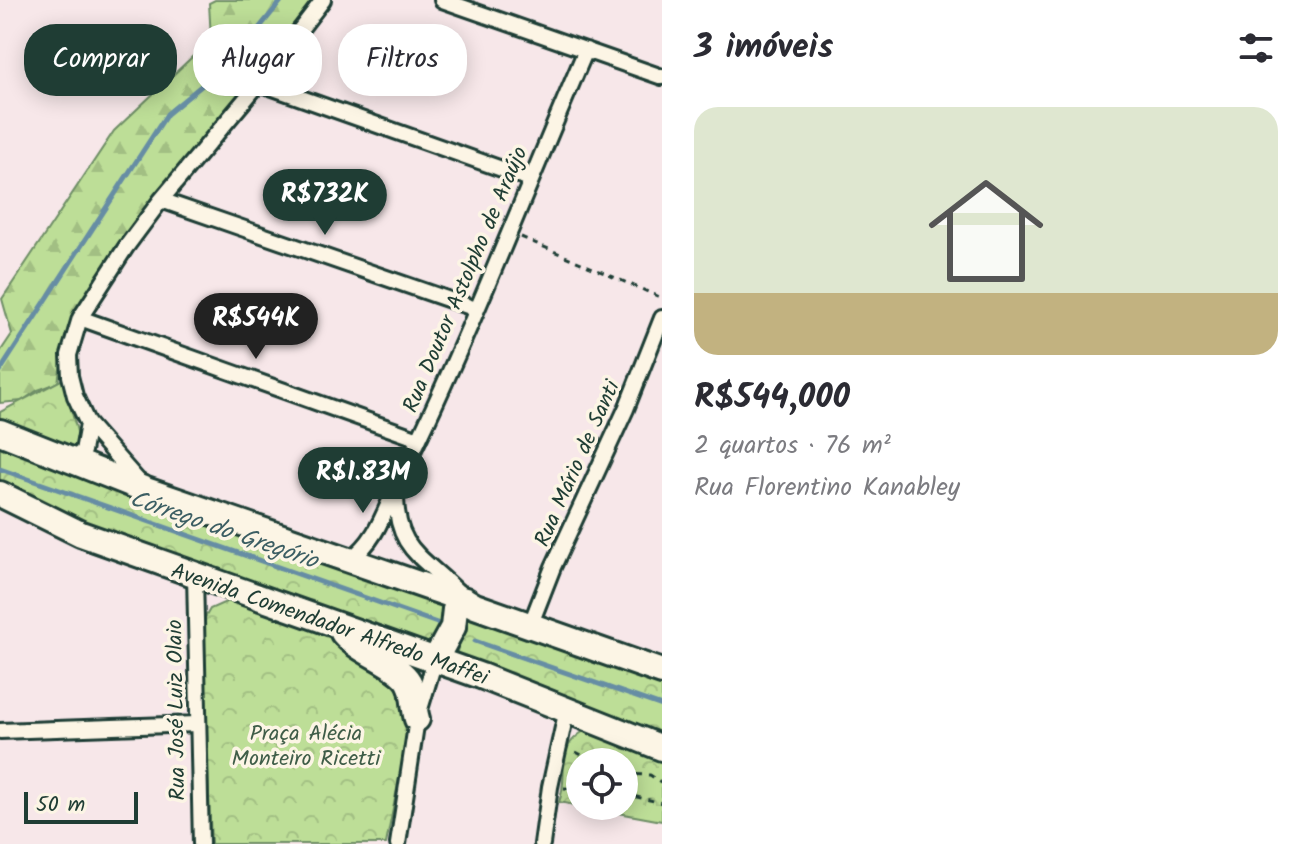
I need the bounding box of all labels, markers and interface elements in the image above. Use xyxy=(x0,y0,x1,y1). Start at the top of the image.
text: 3 imóveis xyxy=(694,21,833,75)
chip: Comprar xyxy=(24,24,177,96)
chip: Alugar xyxy=(193,24,322,96)
chip: Filtros xyxy=(338,24,467,96)
icon: filters xyxy=(1234,26,1278,70)
street label: Rua Doutor Astolpho de Araújo xyxy=(394,141,538,419)
icon: home xyxy=(914,159,1058,303)
pin: R$732K xyxy=(260,169,390,237)
text: R$732K xyxy=(281,174,369,216)
pin: R$544K xyxy=(191,293,321,361)
text: R$544K xyxy=(212,298,300,340)
text: R$544,000 xyxy=(694,371,850,425)
street label: Rua Mário de Santi xyxy=(526,375,631,553)
text: 2 quartos · 76 m² xyxy=(694,425,891,467)
pin: R$1.83M xyxy=(289,447,437,515)
text: R$1.83M xyxy=(316,452,410,494)
text: Rua Florentino Kanabley xyxy=(694,467,960,509)
water label: Córrego do Gregório xyxy=(124,480,325,582)
street label: Avenida Comendador Alfredo Maffei xyxy=(166,555,493,696)
street label: Rua José Luiz Olaio xyxy=(158,619,197,801)
park label: Praça Alécia Monteiro Ricetti xyxy=(232,717,381,777)
map controls xyxy=(566,748,638,820)
button: locate xyxy=(566,748,638,820)
scale bar xyxy=(24,788,138,824)
text: 50 m xyxy=(36,788,85,823)

